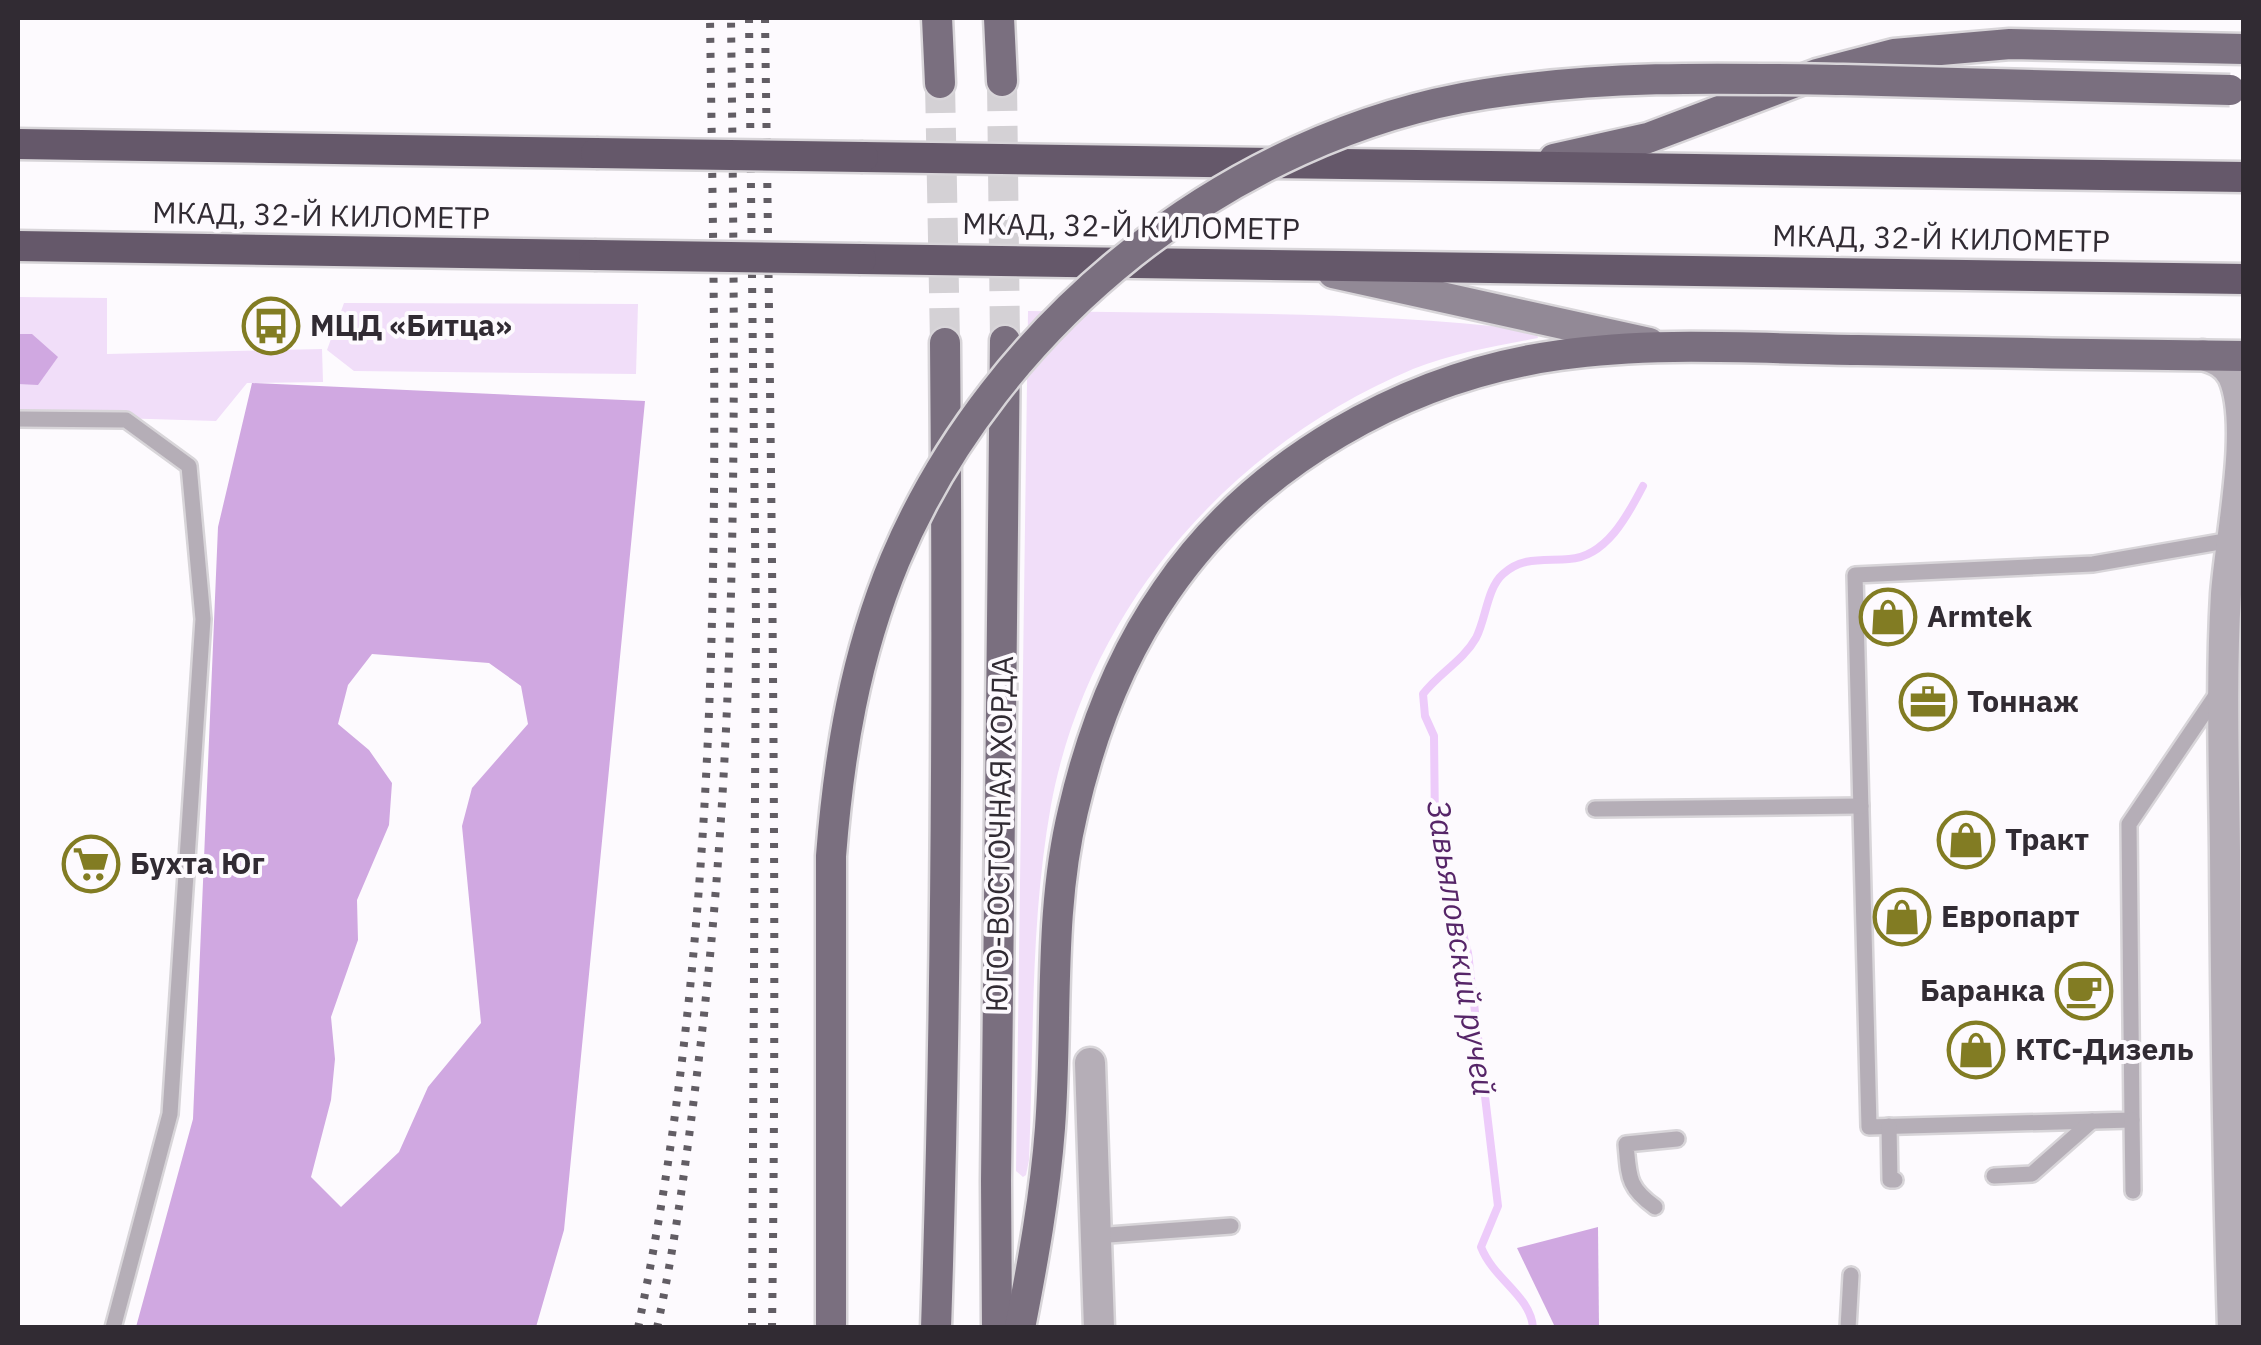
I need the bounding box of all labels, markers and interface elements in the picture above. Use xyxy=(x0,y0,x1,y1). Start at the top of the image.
street label: МКАД, 32-Й КИЛОМЕТР xyxy=(152,192,490,237)
street label: МКАД, 32-Й КИЛОМЕТР xyxy=(962,203,1300,248)
street label: МКАД, 32-Й КИЛОМЕТР xyxy=(1772,215,2110,260)
bus stop icon: МЦД «Битца» xyxy=(241,296,301,356)
place label: МЦД «Битца» xyxy=(310,305,512,344)
shop icon: Armtek xyxy=(1858,587,1918,647)
place label: Armtek xyxy=(1927,596,2033,635)
street label: ЮГО-ВОСТОЧНАЯ ХОРДА xyxy=(976,655,1021,1013)
office icon: Тоннаж xyxy=(1898,672,1958,732)
place label: Тоннаж xyxy=(1967,681,2079,720)
water label: Завьяловский ручей xyxy=(1418,797,1506,1099)
shop icon: Тракт xyxy=(1936,810,1996,870)
place label: Тракт xyxy=(2005,819,2089,858)
supermarket icon: Бухта Юг xyxy=(61,834,121,894)
place label: Бухта Юг xyxy=(130,843,265,882)
shop icon: Европарт xyxy=(1872,887,1932,947)
place label: Европарт xyxy=(1941,896,2080,935)
cafe icon: Баранка xyxy=(2054,961,2114,1021)
place label: Баранка xyxy=(1920,970,2045,1009)
shop icon: КТС-Дизель xyxy=(1946,1020,2006,1080)
place label: КТС-Дизель xyxy=(2015,1029,2194,1068)

